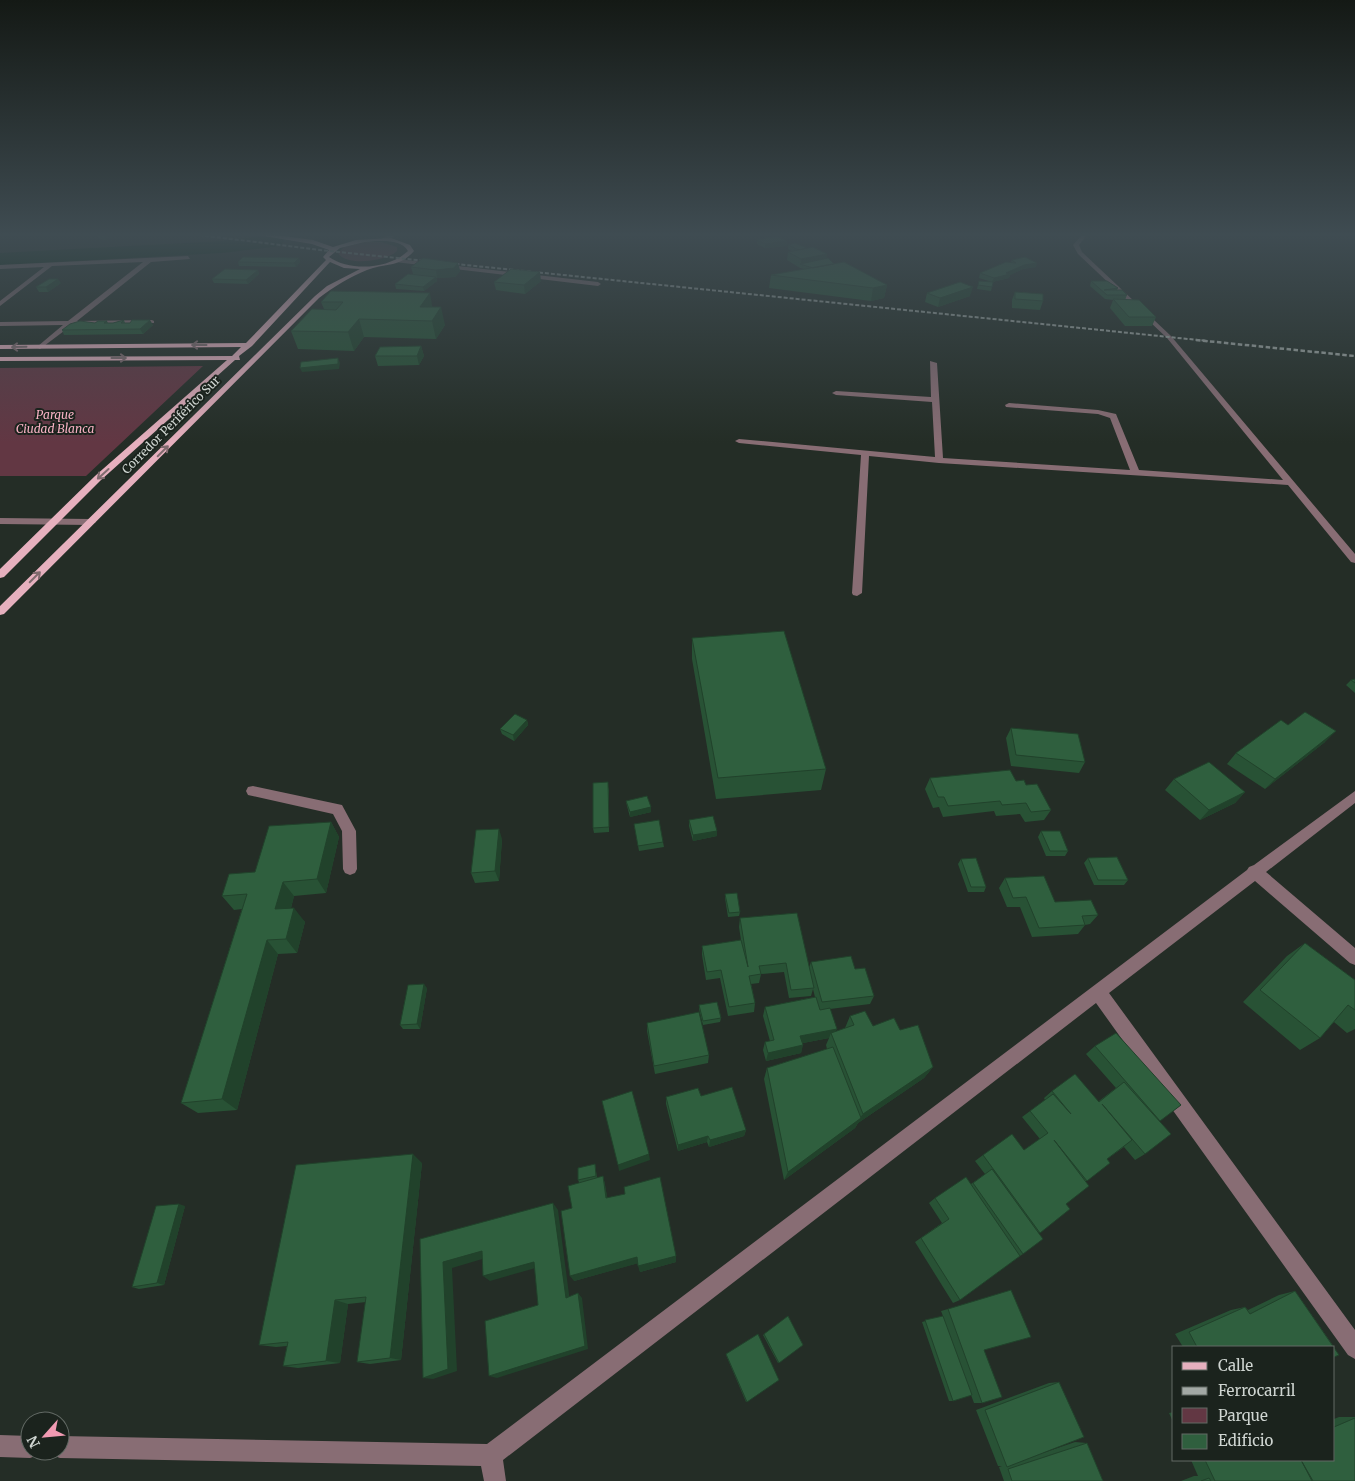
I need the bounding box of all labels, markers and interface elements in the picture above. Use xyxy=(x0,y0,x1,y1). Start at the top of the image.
one-way arrow xyxy=(191,340,208,350)
one-way arrow xyxy=(11,342,28,352)
one-way arrow xyxy=(110,353,126,363)
street label: Corredor Periférico Sur xyxy=(118,372,223,477)
park label: Parque Ciudad Blanca xyxy=(16,407,94,436)
one-way arrow xyxy=(156,445,169,457)
one-way arrow xyxy=(97,468,110,480)
one-way arrow xyxy=(28,572,40,584)
legend xyxy=(1172,1346,1335,1461)
text: Calle xyxy=(1218,1356,1253,1375)
text: Ferrocarril xyxy=(1218,1381,1296,1400)
text: Parque xyxy=(1218,1406,1268,1425)
north arrow xyxy=(20,1411,70,1461)
text: Edificio xyxy=(1218,1431,1274,1450)
text: N xyxy=(23,1433,44,1451)

